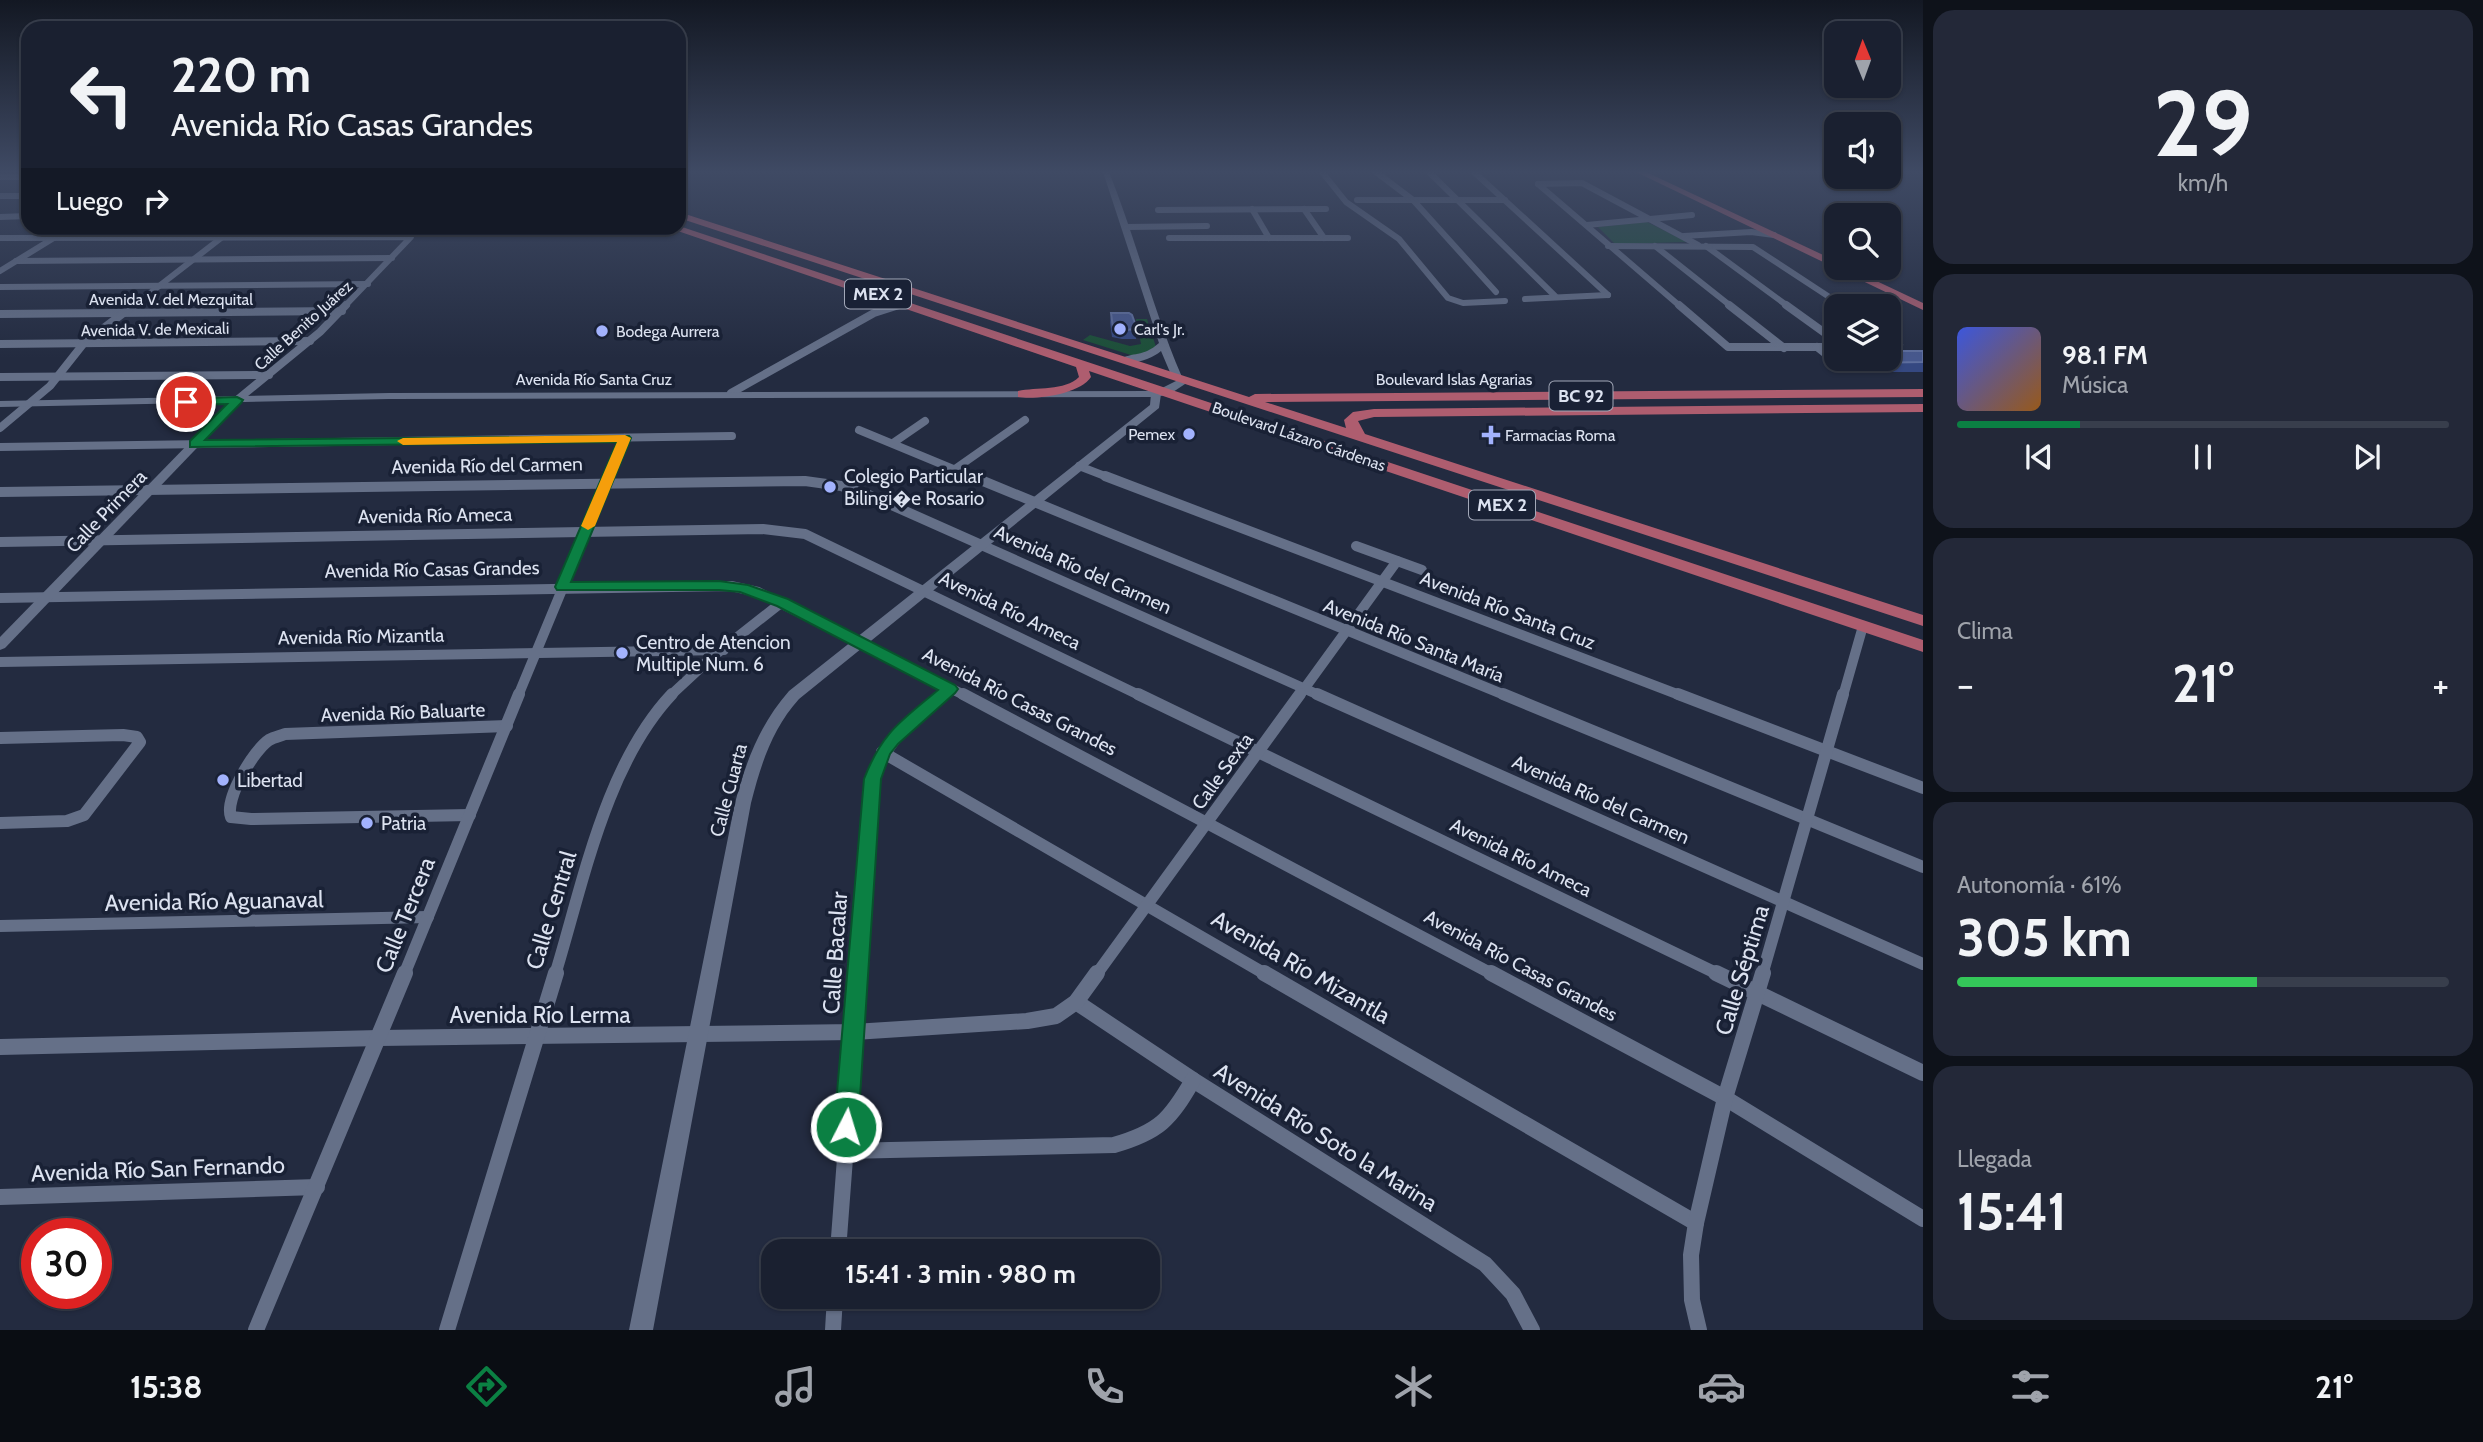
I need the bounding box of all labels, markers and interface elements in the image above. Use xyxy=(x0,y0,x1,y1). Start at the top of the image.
north arrow xyxy=(1824,21,1900,98)
map controls xyxy=(1824,21,1901,371)
text: 220 m xyxy=(171,45,311,104)
icon: left xyxy=(56,49,147,140)
text: 29 xyxy=(2153,68,2253,179)
text: Avenida Río Casas Grandes xyxy=(171,105,533,144)
button: sound xyxy=(1824,112,1901,189)
text: km/h xyxy=(2178,169,2228,197)
icon: right xyxy=(137,182,175,220)
text: Luego xyxy=(56,185,123,217)
button: search xyxy=(1824,203,1901,280)
street label: Calle Benito Juárez xyxy=(250,276,357,374)
road number: MEX 2 xyxy=(845,280,911,308)
street label: Avenida V. del Mezquital xyxy=(89,290,253,309)
button: layers xyxy=(1824,294,1901,371)
street label: Avenida V. de Mexicali xyxy=(81,319,229,340)
place label: Carl's Jr. xyxy=(1134,320,1185,339)
marker: Carl's Jr. xyxy=(1112,321,1128,337)
place label: Bodega Aurrera xyxy=(616,322,720,341)
marker: Bodega Aurrera xyxy=(594,323,610,339)
text: 98.1 FM xyxy=(2062,339,2148,371)
street label: Avenida Río Santa Cruz xyxy=(516,370,673,389)
street label: Boulevard Islas Agrarias xyxy=(1376,370,1533,389)
text: Música xyxy=(2062,371,2128,399)
pin xyxy=(156,372,216,432)
road number: BC 92 xyxy=(1550,382,1612,410)
icon: arrive xyxy=(167,383,205,421)
street label: Boulevard Lázaro Cárdenas xyxy=(1210,398,1388,475)
place label: Pemex xyxy=(1128,425,1175,444)
marker: Pemex xyxy=(1181,426,1197,442)
place label: Farmacias Roma xyxy=(1505,426,1616,445)
marker: Farmacias Roma xyxy=(1483,427,1499,443)
icon: previous xyxy=(2020,438,2058,476)
icon: pause xyxy=(2184,438,2222,476)
icon: next xyxy=(2348,438,2386,476)
street label: Avenida Río del Carmen xyxy=(391,452,583,479)
street label: Calle Primera xyxy=(61,465,151,557)
place label: Colegio Particular Bilingi�e Rosario xyxy=(844,465,984,510)
marker: Colegio Particular Bilingi�e Rosario xyxy=(822,479,838,495)
road number: MEX 2 xyxy=(1469,490,1535,520)
street label: Avenida Río Ameca xyxy=(358,503,512,528)
street label: Avenida Río del Carmen xyxy=(991,520,1175,619)
street label: Avenida Río Casas Grandes xyxy=(324,556,540,583)
street label: Avenida Río Ameca xyxy=(935,566,1084,655)
street label: Avenida Río Santa Cruz xyxy=(1417,566,1599,654)
street label: Avenida Río Santa María xyxy=(1320,594,1507,687)
text: Clima xyxy=(1957,617,2013,645)
street label: Avenida Río Mizantla xyxy=(278,624,444,649)
place label: Centro de Atencion Multiple Num. 6 xyxy=(636,631,791,676)
street label: Avenida Río Casas Grandes xyxy=(919,642,1121,761)
marker: Centro de Atencion Multiple Num. 6 xyxy=(614,645,630,661)
text: 21° xyxy=(2172,652,2234,715)
text: − xyxy=(1957,661,1974,708)
text: + xyxy=(2432,661,2449,708)
street label: Avenida Río Baluarte xyxy=(320,698,486,727)
street label: Calle Sexta xyxy=(1187,729,1258,814)
street label: Calle Cuarta xyxy=(705,741,752,839)
street label: Avenida Río del Carmen xyxy=(1509,750,1693,849)
place label: Libertad xyxy=(237,769,303,792)
marker: Libertad xyxy=(215,772,231,788)
place label: Patria xyxy=(381,812,426,835)
street label: Avenida Río Ameca xyxy=(1446,813,1595,902)
marker: Patria xyxy=(359,815,375,831)
street label: Calle Central xyxy=(520,847,582,973)
street label: Calle Tercera xyxy=(369,853,441,977)
text: Autonomía · 61% xyxy=(1957,871,2122,899)
street label: Avenida Río Aguanaval xyxy=(104,885,324,917)
street label: Calle Bacalar xyxy=(817,890,853,1015)
street label: Calle Séptima xyxy=(1709,902,1775,1038)
street label: Avenida Río Mizantla xyxy=(1207,905,1395,1029)
street label: Avenida Río Casas Grandes xyxy=(1420,905,1621,1026)
text: 305 km xyxy=(1957,906,2132,969)
street label: Avenida Río Lerma xyxy=(450,1001,630,1029)
street label: Avenida Río Soto la Marina xyxy=(1209,1057,1443,1217)
position arrow xyxy=(809,1090,883,1164)
text: Llegada xyxy=(1957,1145,2032,1173)
street label: Avenida Río San Fernando xyxy=(31,1151,285,1187)
text: 15:41 xyxy=(1957,1180,2067,1243)
speed limit sign: 30 xyxy=(21,1218,112,1309)
text: 15:41 · 3 min · 980 m xyxy=(845,1258,1076,1290)
icon: directions xyxy=(462,1362,511,1411)
icon: music xyxy=(771,1362,820,1411)
icon: phone xyxy=(1080,1362,1129,1411)
icon: climate xyxy=(1389,1362,1438,1411)
icon: car xyxy=(1697,1362,1746,1411)
icon: filters xyxy=(2006,1362,2055,1411)
text: 15:38 xyxy=(130,1367,203,1406)
text: 21° xyxy=(2315,1367,2353,1406)

